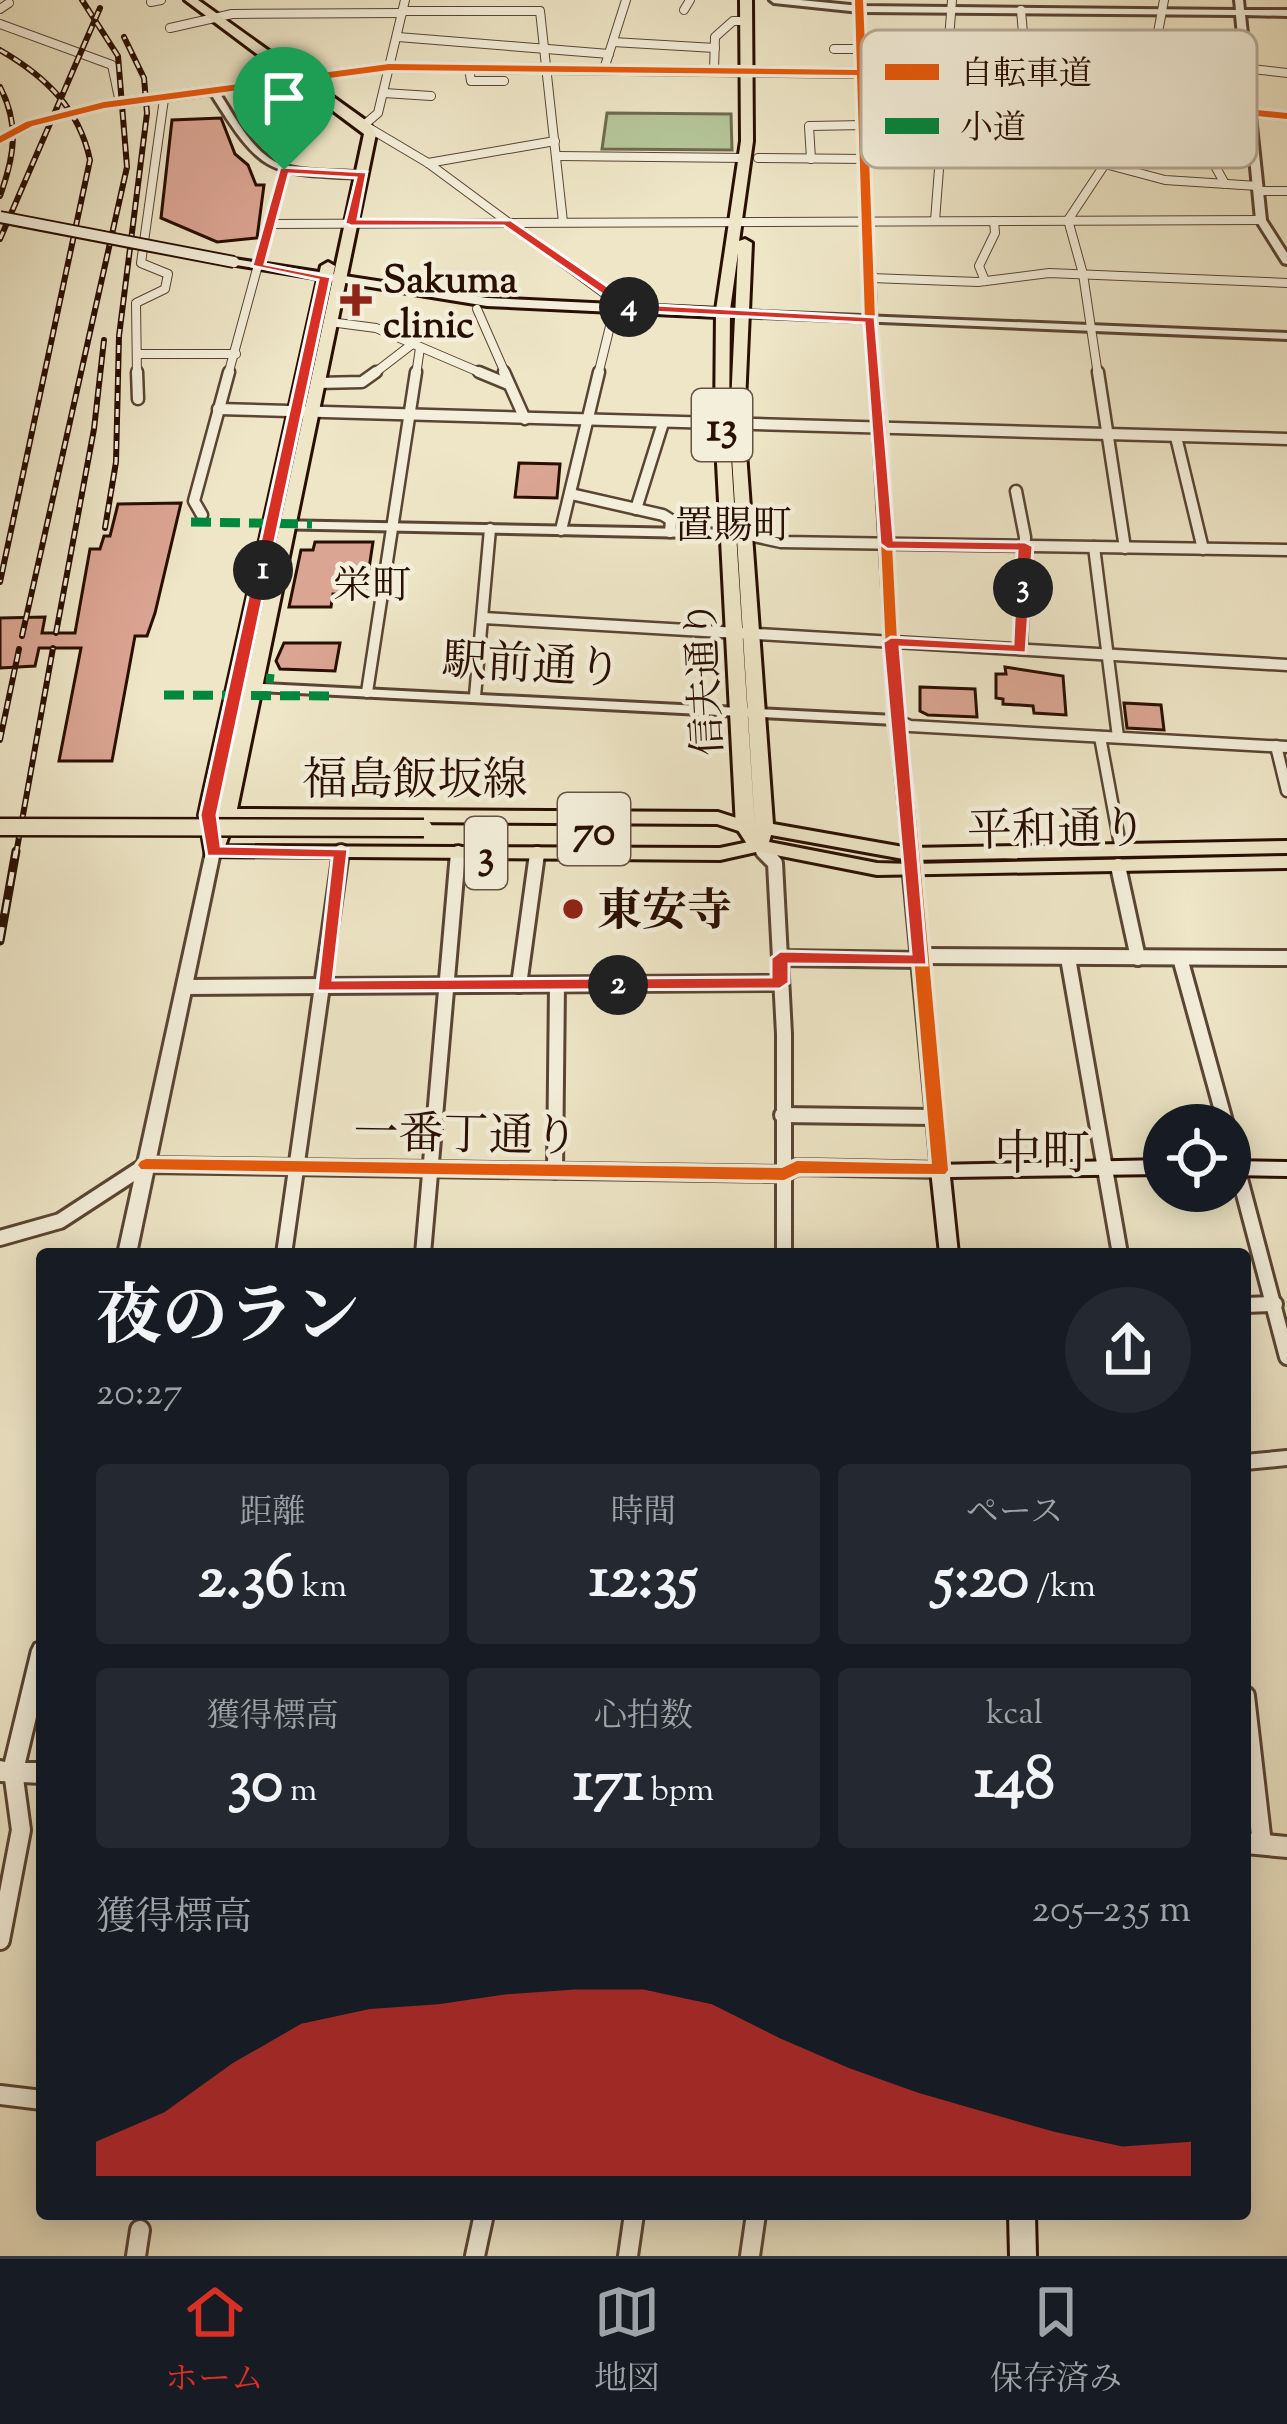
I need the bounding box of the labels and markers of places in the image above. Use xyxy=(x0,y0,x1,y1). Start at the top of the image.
pin xyxy=(233,47,335,170)
place label: Sakuma clinic xyxy=(383,255,517,356)
pin: 4 xyxy=(599,277,659,337)
marker: Sakuma clinic xyxy=(340,284,372,316)
pin: 1 xyxy=(233,540,293,600)
pin: 3 xyxy=(993,558,1053,618)
place label: 東安寺 xyxy=(597,882,732,947)
marker: 東安寺 xyxy=(560,896,586,922)
pin: 2 xyxy=(588,955,648,1015)

